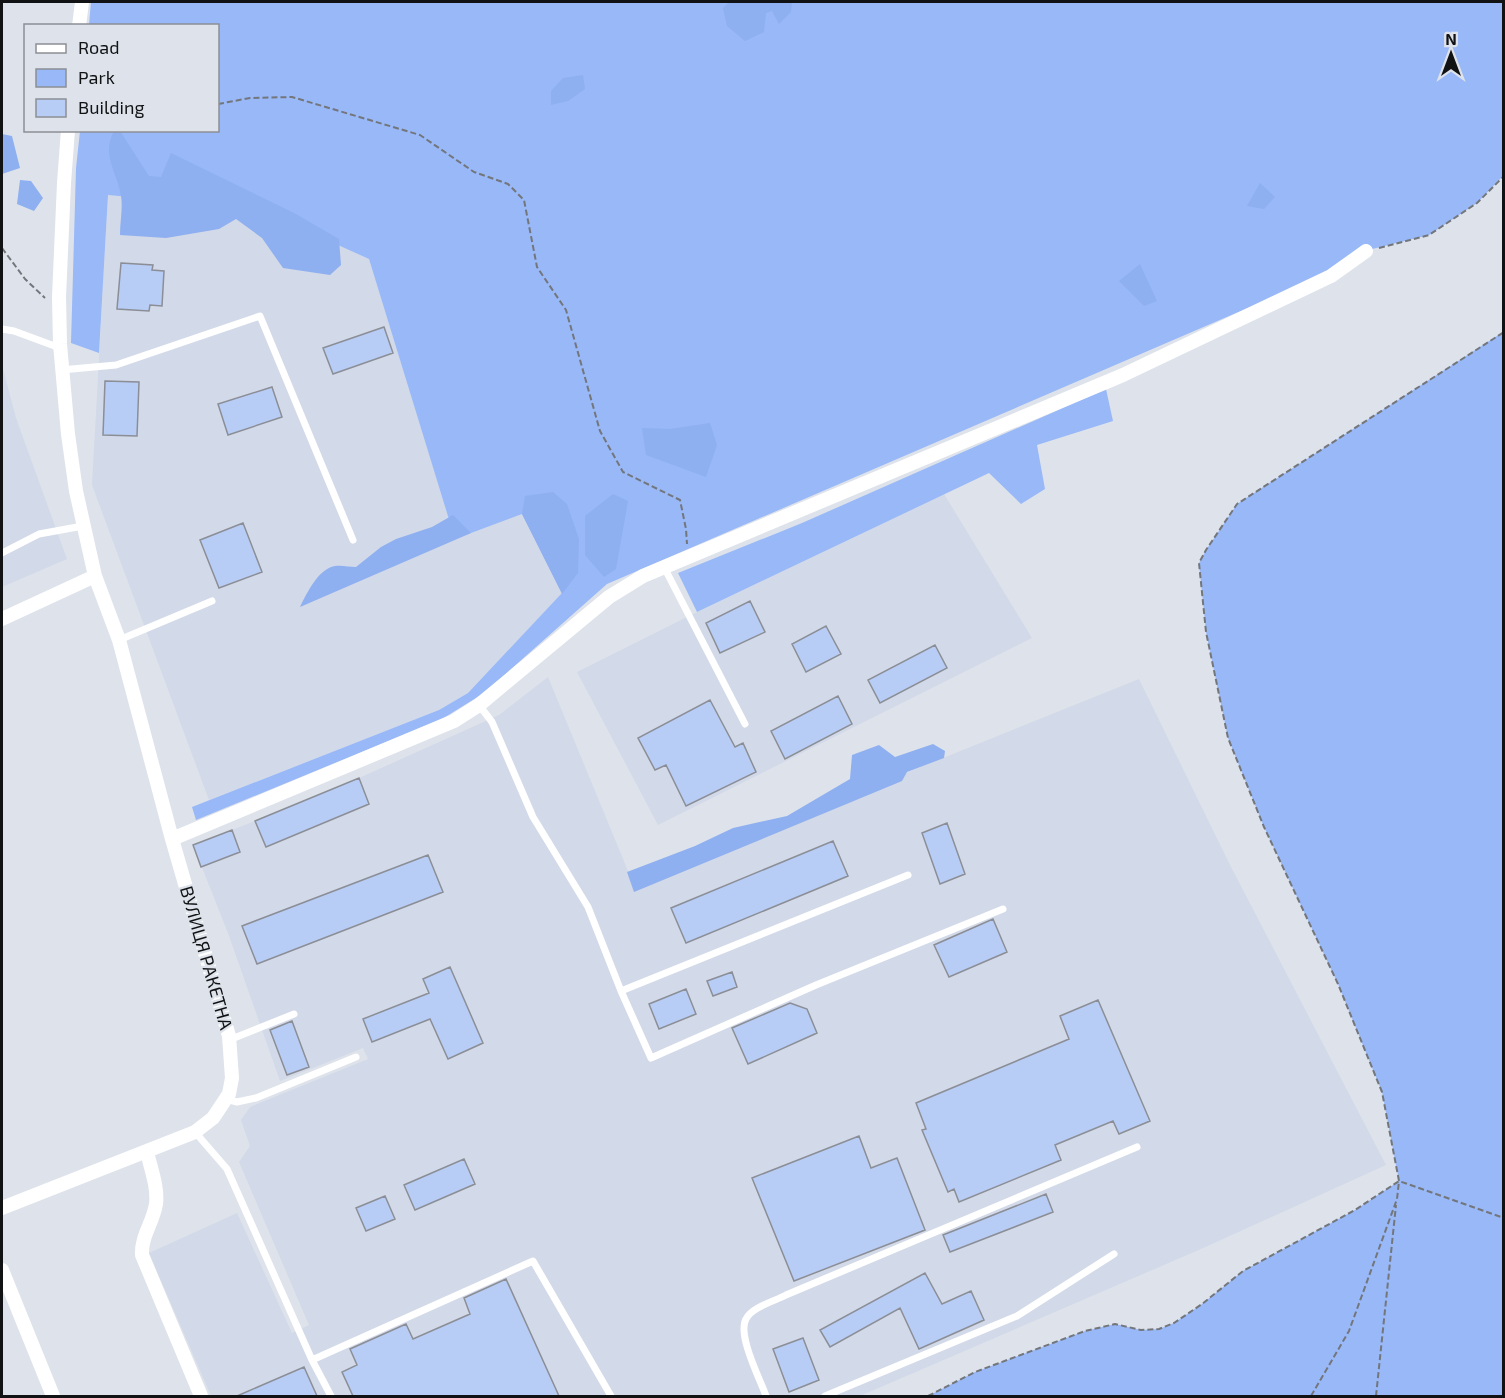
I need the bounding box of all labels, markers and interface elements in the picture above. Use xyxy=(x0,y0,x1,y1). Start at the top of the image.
legend xyxy=(24,24,219,132)
north arrow xyxy=(1421,24,1481,84)
text: N xyxy=(1445,29,1457,48)
text: Road xyxy=(78,36,119,58)
text: Park xyxy=(78,66,115,88)
text: Building xyxy=(78,96,145,118)
street label: ВУЛИЦЯ РАКЕТНА xyxy=(176,883,238,1033)

